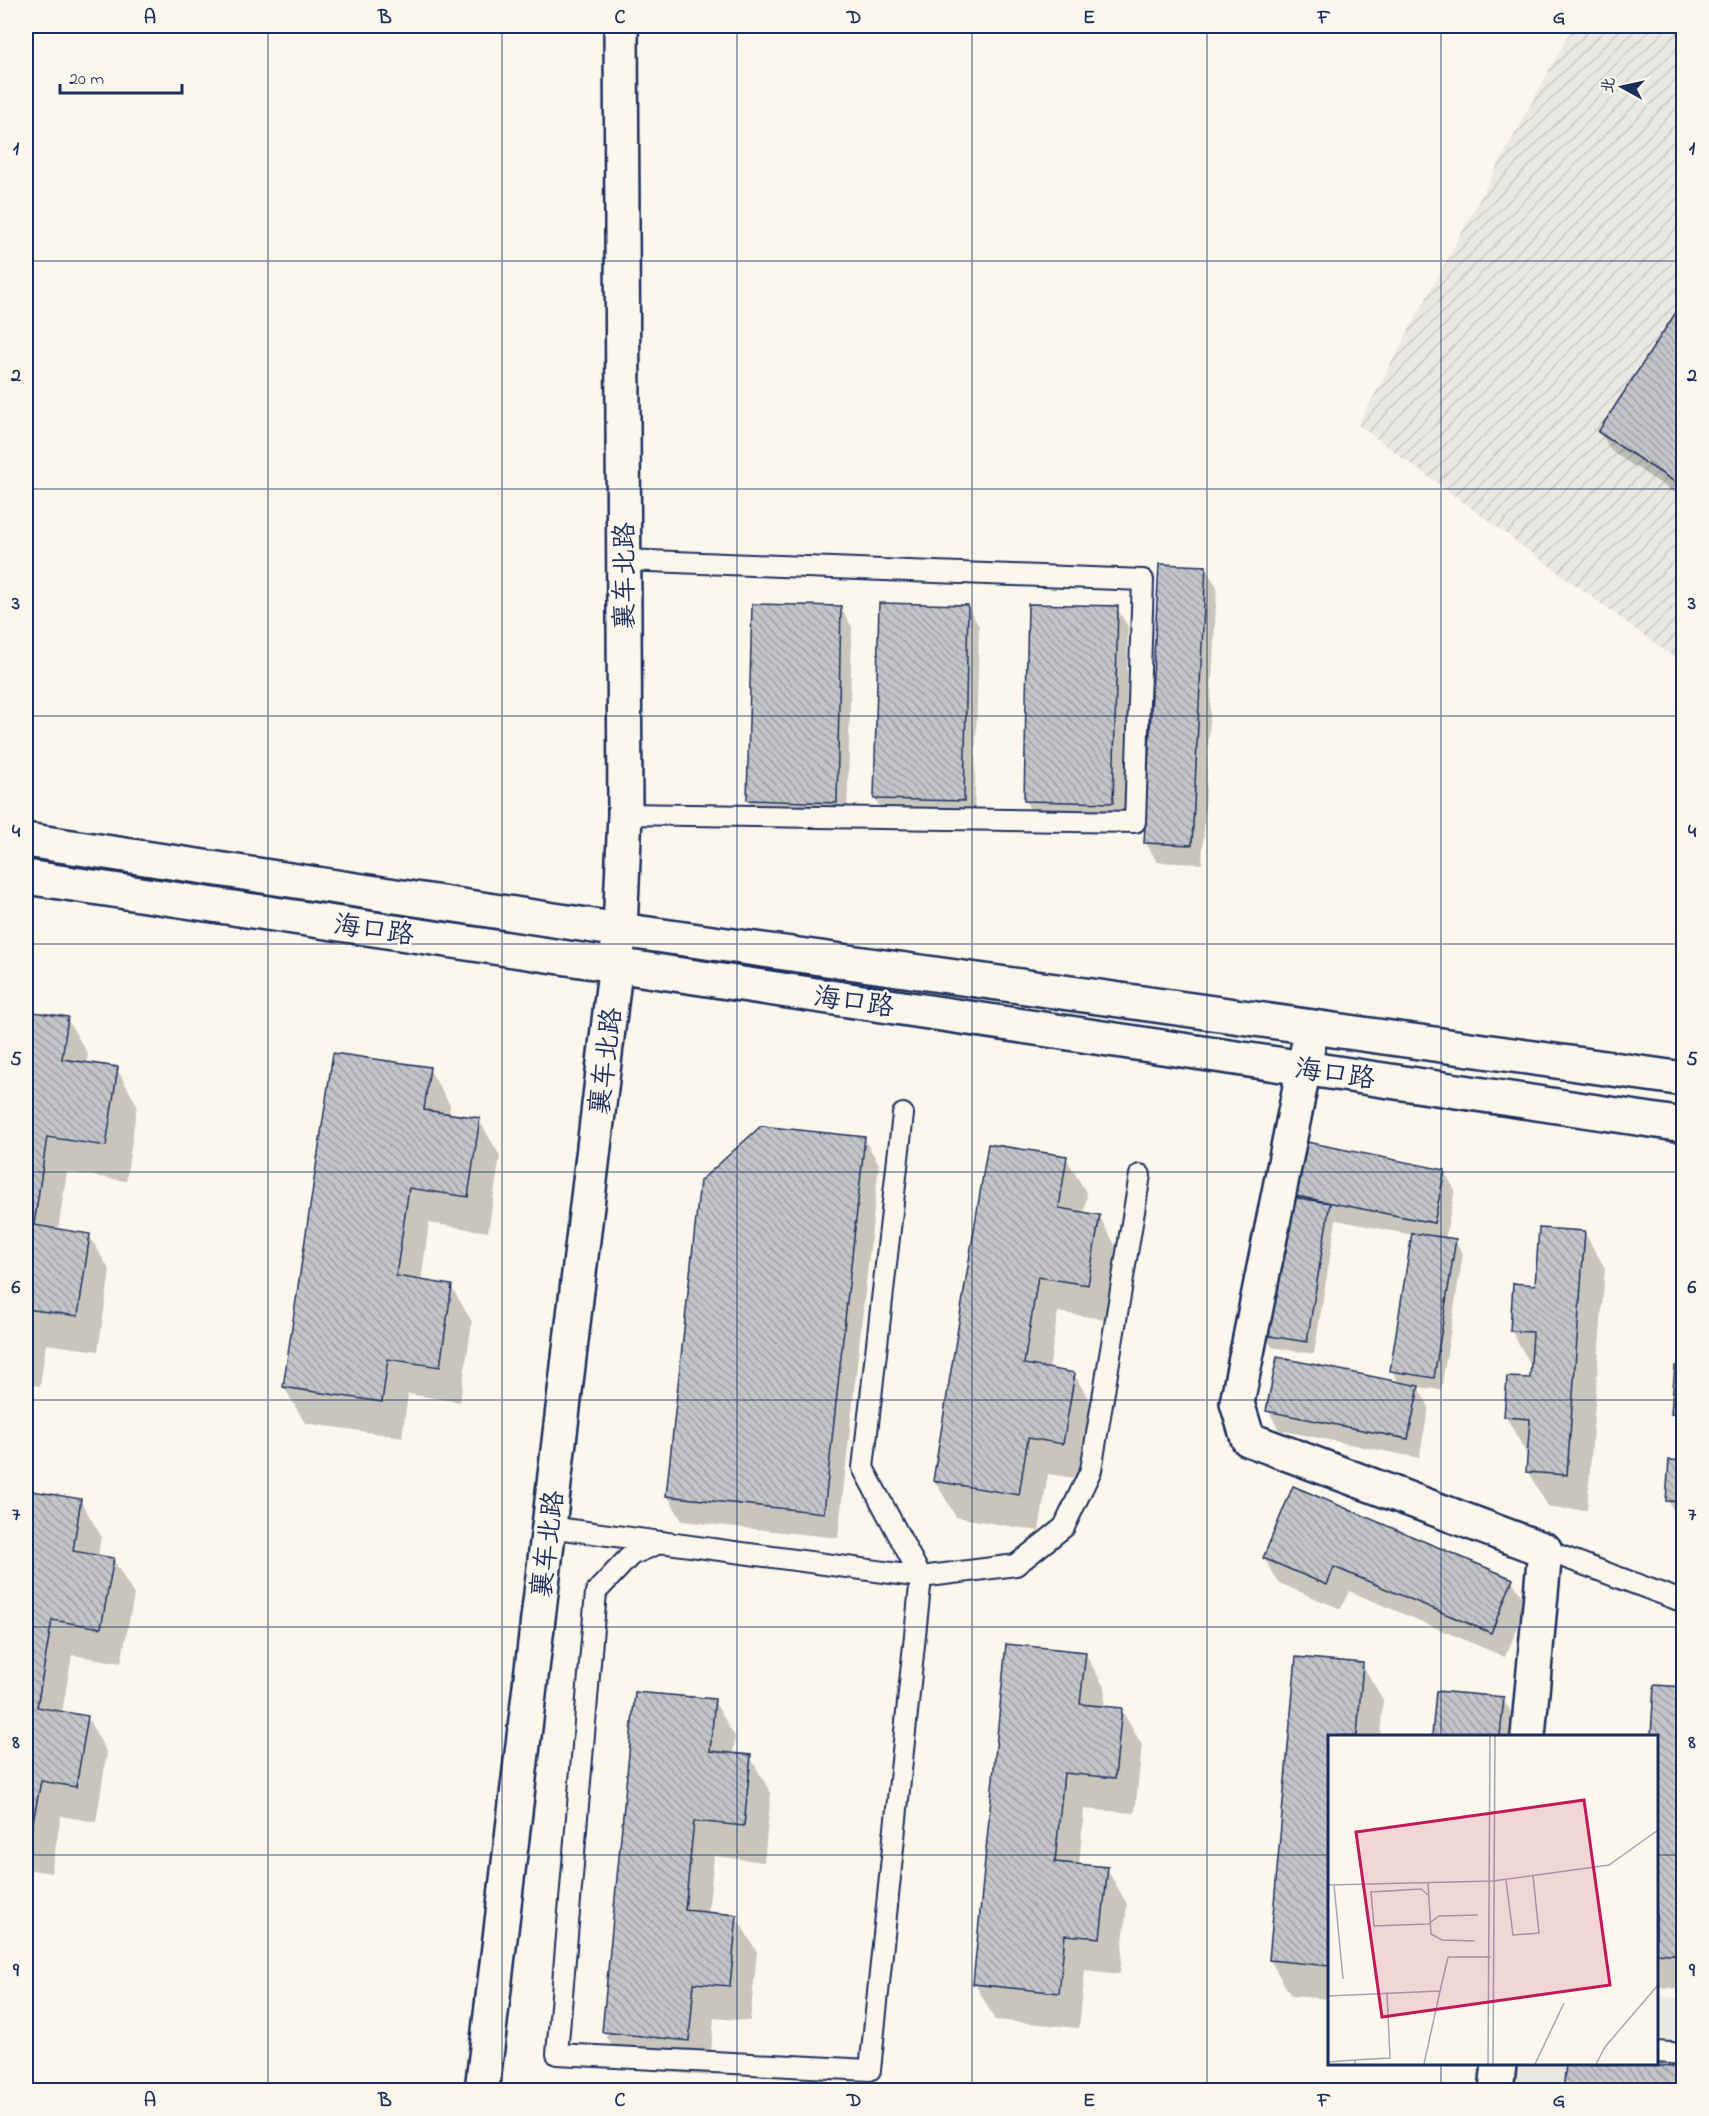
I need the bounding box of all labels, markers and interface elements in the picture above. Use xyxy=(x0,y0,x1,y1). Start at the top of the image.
text: A xyxy=(144,4,156,33)
text: B xyxy=(377,4,392,33)
text: C xyxy=(615,4,626,33)
text: D xyxy=(846,4,861,33)
text: E xyxy=(1083,4,1095,33)
text: F xyxy=(1317,4,1331,33)
text: G xyxy=(1553,4,1566,33)
scale bar xyxy=(60,57,182,95)
north arrow xyxy=(1592,57,1652,117)
text: 20 m xyxy=(69,67,104,93)
text: 北 xyxy=(1596,76,1622,95)
text: 1 xyxy=(13,135,20,164)
text: 1 xyxy=(1689,135,1696,164)
text: 2 xyxy=(10,362,21,391)
text: 2 xyxy=(1686,362,1697,391)
street label: 襄车北路 xyxy=(607,522,646,630)
text: 3 xyxy=(11,590,20,619)
text: 3 xyxy=(1687,590,1696,619)
text: 4 xyxy=(12,818,21,847)
text: 4 xyxy=(1688,818,1697,847)
street label: 海口路 xyxy=(331,907,416,956)
street label: 海口路 xyxy=(811,979,896,1028)
street label: 襄车北路 xyxy=(582,1005,633,1117)
text: 5 xyxy=(10,1046,22,1075)
text: 5 xyxy=(1686,1046,1698,1075)
street label: 海口路 xyxy=(1292,1051,1377,1100)
text: 6 xyxy=(12,1274,21,1303)
text: 6 xyxy=(1688,1274,1697,1303)
street label: 襄车北路 xyxy=(524,1488,575,1600)
text: 7 xyxy=(12,1501,21,1530)
text: 7 xyxy=(1688,1501,1697,1530)
text: 8 xyxy=(11,1729,20,1758)
text: 8 xyxy=(1687,1729,1696,1758)
inset map xyxy=(1328,1735,1658,2065)
text: 9 xyxy=(12,1957,20,1986)
text: 9 xyxy=(1688,1957,1696,1986)
text: A xyxy=(144,2087,156,2116)
text: B xyxy=(377,2087,392,2116)
text: C xyxy=(615,2087,626,2116)
text: D xyxy=(846,2087,861,2116)
text: E xyxy=(1083,2087,1095,2116)
text: F xyxy=(1317,2087,1331,2116)
text: G xyxy=(1553,2087,1566,2116)

